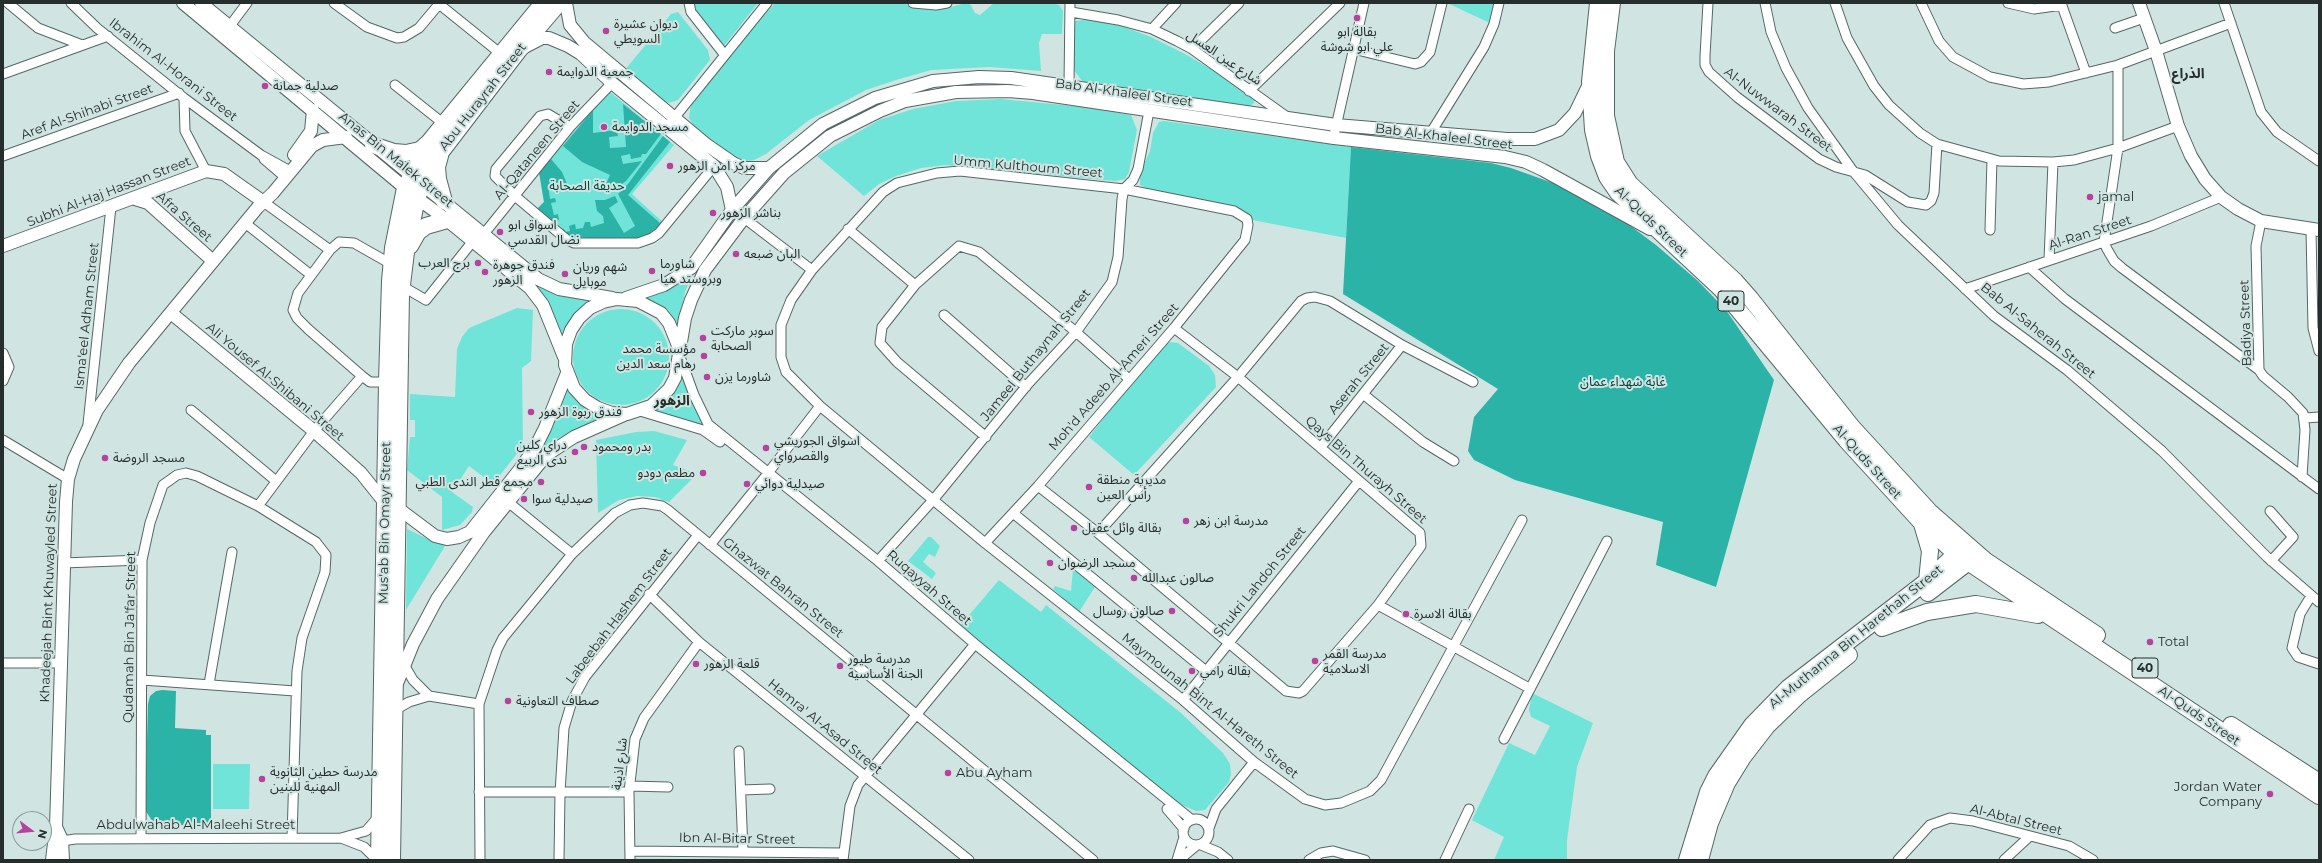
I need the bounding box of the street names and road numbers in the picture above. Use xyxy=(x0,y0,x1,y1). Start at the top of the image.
street label: Ibrahim Al-Horani Street xyxy=(106,15,240,125)
street label: شارع عين العسل xyxy=(1184,27,1264,89)
street label: Abu Hurayrah Street xyxy=(436,40,530,154)
street label: Al-Nuwwarah Street xyxy=(1721,64,1835,156)
street label: Bab Al-Khaleel Street xyxy=(1054,76,1194,110)
street label: Aref Al-Shihabi Street xyxy=(19,81,155,143)
street label: Al-Qataneen Street xyxy=(491,97,583,203)
street label: Anas Bin Malek Street xyxy=(336,109,456,211)
street label: Bab Al-Khaleel Street xyxy=(1374,121,1514,153)
street label: Subhi Al-Haj Hassan Street xyxy=(25,153,193,231)
street label: Umm Kulthoum Street xyxy=(953,153,1103,181)
street label: Al-Quds Street xyxy=(1611,183,1691,261)
street label: Afra Street xyxy=(153,189,215,245)
street label: Al-Ran Street xyxy=(2047,212,2133,254)
street label: Isma'eel Adham Street xyxy=(72,242,102,390)
street label: Badiya Street xyxy=(2237,279,2255,367)
street label: Bab Al-Saherah Street xyxy=(1977,280,2099,382)
street label: Jameel Buthaynah Street xyxy=(978,286,1094,424)
road number: 40 xyxy=(1718,291,1744,311)
street label: Moh'd Adeeb Al-Ameri Street xyxy=(1046,300,1182,454)
street label: Ali Yousef Al-Shibani Street xyxy=(203,320,347,444)
street label: Aserah Street xyxy=(1325,340,1393,418)
street label: Qays Bin Thurayh Street xyxy=(1302,413,1430,527)
street label: Al-Quds Street xyxy=(1829,421,1905,503)
street label: Mus'ab Bin Omayr Street xyxy=(376,442,394,604)
street label: Khadeejah Bint Khuwayled Street xyxy=(37,483,61,703)
street label: Shukri Lahdoh Street xyxy=(1211,524,1309,640)
street label: Ghazwat Bahran Street xyxy=(720,535,846,641)
street label: Labeebah Hashem Street xyxy=(563,545,675,687)
street label: Ruqayyah Street xyxy=(883,547,975,629)
street label: Qudamah Bin Ja'far Street xyxy=(121,551,139,723)
street label: Al-Muthanna Bin Harethah Street xyxy=(1766,562,1946,712)
street label: Maymounah Bint Al-Hareth Street xyxy=(1119,630,1301,782)
road number: 40 xyxy=(2132,658,2158,678)
street label: Hamra' Al-Asad Street xyxy=(765,676,885,778)
street label: Al-Quds Street xyxy=(2155,683,2243,749)
street label: شارع اذينة xyxy=(609,737,631,791)
street label: Al-Abtal Street xyxy=(1968,801,2064,839)
street label: Abdulwahab Al-Maleehi Street xyxy=(97,817,295,833)
street label: Ibn Al-Bitar Street xyxy=(679,830,795,848)

